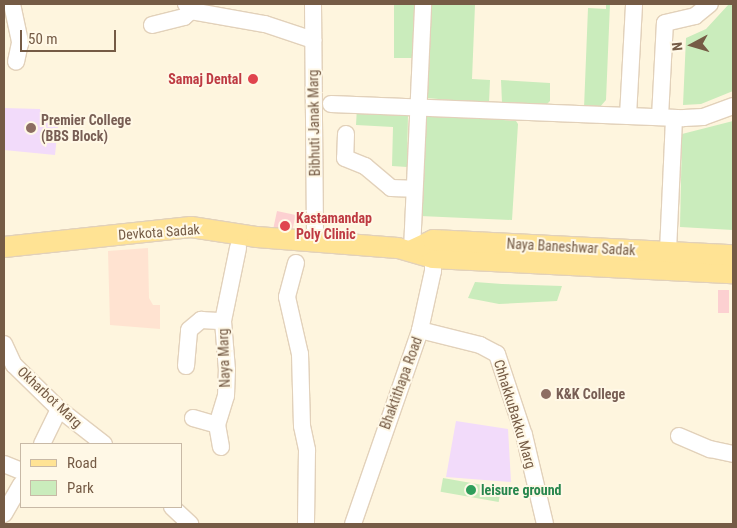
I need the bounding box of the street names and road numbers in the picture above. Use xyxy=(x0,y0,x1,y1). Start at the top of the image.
street label: Bibhuti Janak Marg xyxy=(305,70,323,176)
street label: Devkota Sadak xyxy=(118,221,200,243)
street label: Naya Baneshwar Sadak xyxy=(506,235,636,259)
street label: Naya Marg xyxy=(215,328,233,388)
street label: Bhaktithapa Road xyxy=(376,334,426,432)
street label: ChhakkuBakku Marg xyxy=(490,358,540,470)
street label: Okharbot Marg xyxy=(14,363,86,431)

